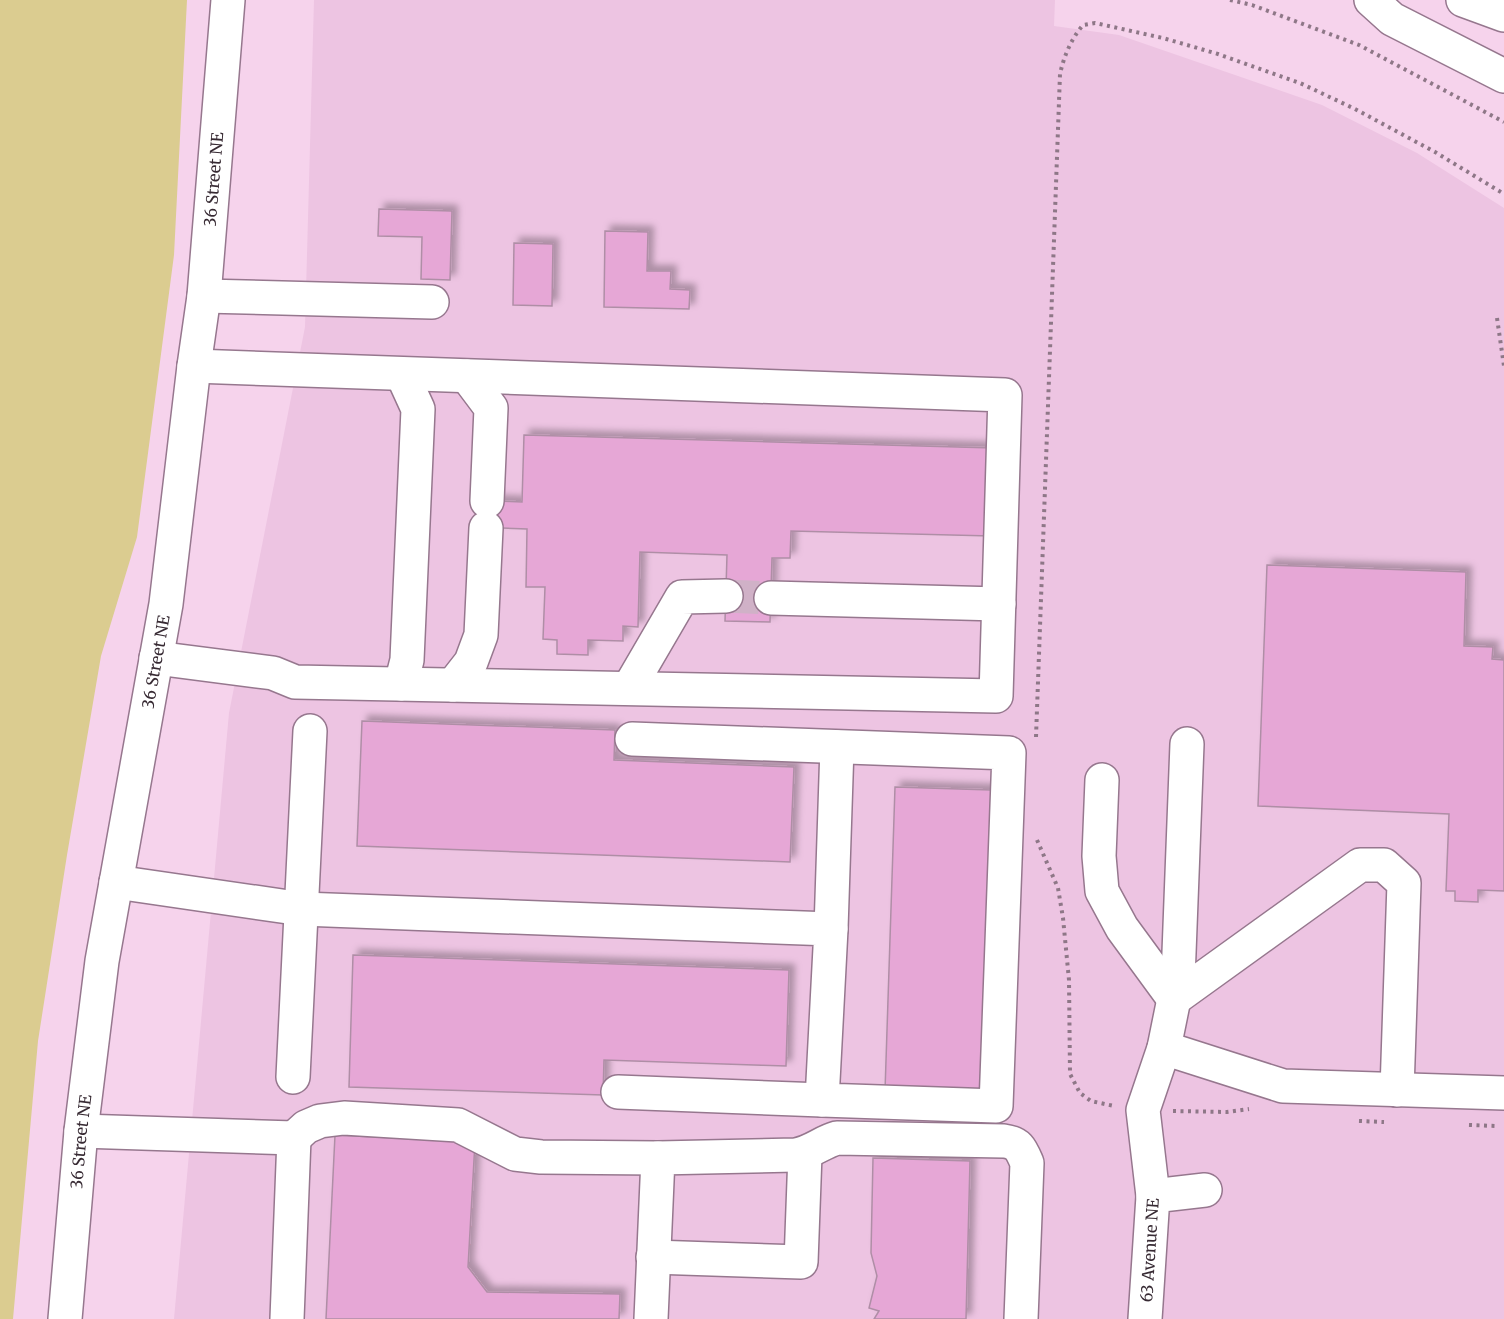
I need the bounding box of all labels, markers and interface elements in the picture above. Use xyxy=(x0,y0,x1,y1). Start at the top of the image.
street label: 36 Street NE xyxy=(200,131,227,227)
street label: 36 Street NE xyxy=(137,613,174,710)
street label: 36 Street NE xyxy=(66,1093,96,1190)
street label: 63 Avenue NE xyxy=(1136,1197,1163,1303)

